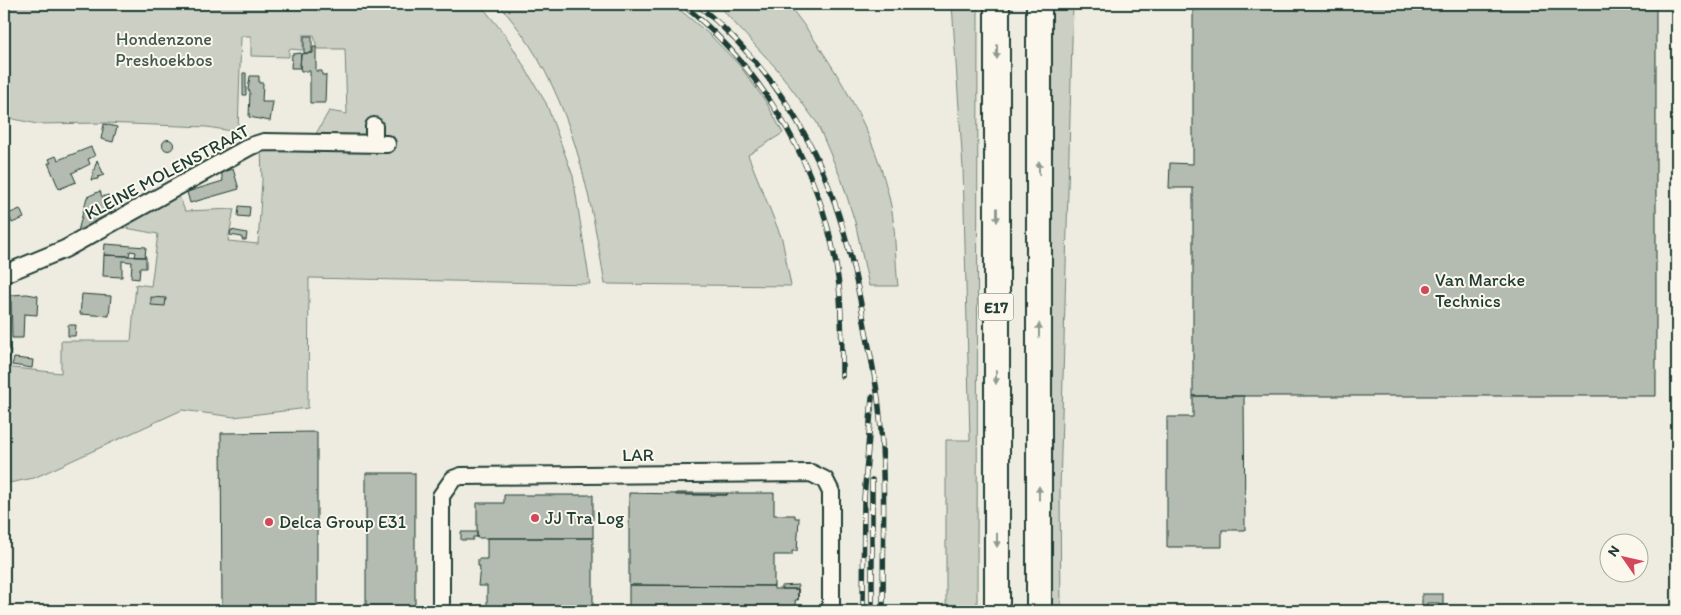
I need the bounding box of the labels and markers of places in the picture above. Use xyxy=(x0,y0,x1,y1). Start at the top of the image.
place label: Van Marcke Technics xyxy=(1435,269,1525,312)
marker: Van Marcke Technics xyxy=(1419,284,1431,296)
place label: JJ Tra Log xyxy=(545,507,625,529)
place label: Delca Group E31 xyxy=(279,511,406,533)
marker: JJ Tra Log xyxy=(529,512,541,524)
marker: Delca Group E31 xyxy=(263,516,275,528)

